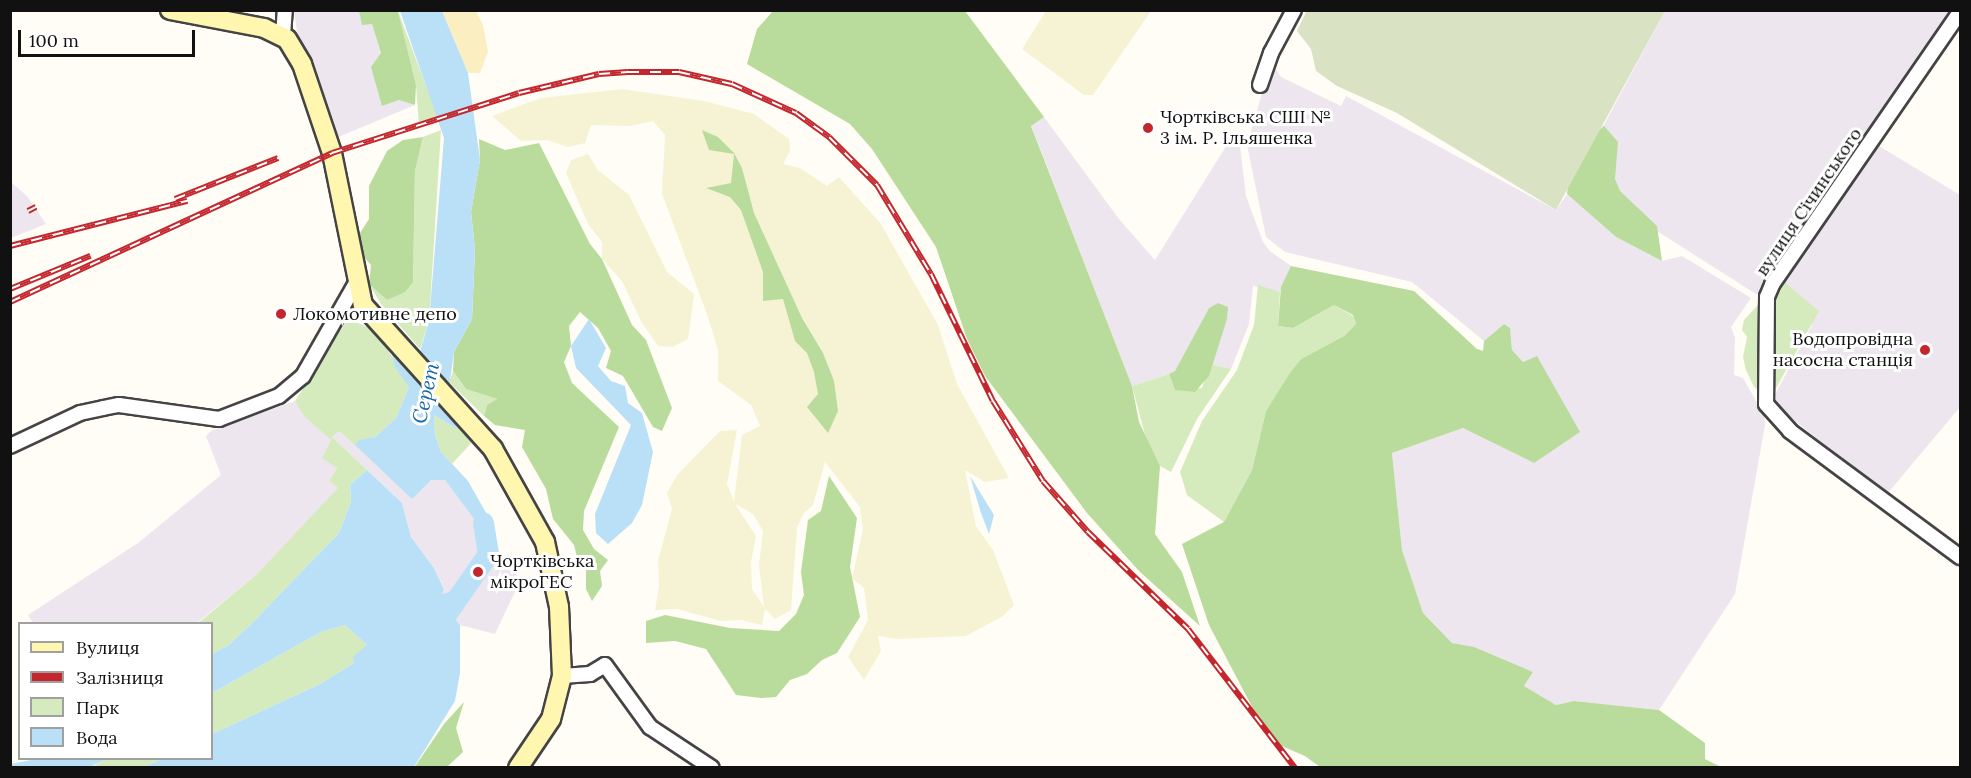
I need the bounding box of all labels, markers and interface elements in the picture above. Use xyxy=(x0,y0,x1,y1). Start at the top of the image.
scale bar xyxy=(21,18,198,56)
text: 100 m xyxy=(29,29,79,52)
place label: Чортківська СШІ № 3 ім. Р. Ільяшенка xyxy=(1160,107,1331,150)
marker: Чортківська СШІ № 3 ім. Р. Ільяшенка xyxy=(1141,121,1155,135)
street label: вулиця Січинського xyxy=(1751,124,1867,280)
place label: Локомотивне депо xyxy=(293,303,457,325)
marker: Локомотивне депо xyxy=(274,307,288,321)
place label: Водопровідна насосна станція xyxy=(1773,329,1913,372)
marker: Водопровідна насосна станція xyxy=(1918,343,1932,357)
water label: Серет xyxy=(406,360,444,426)
place label: Чортківська мікроГЕС xyxy=(490,551,594,594)
marker: Чортківська мікроГЕС xyxy=(471,565,485,579)
legend xyxy=(18,622,213,760)
text: Вулиця xyxy=(76,636,139,659)
text: Залізниця xyxy=(76,666,164,689)
text: Парк xyxy=(76,696,119,719)
text: Вода xyxy=(76,726,118,749)

